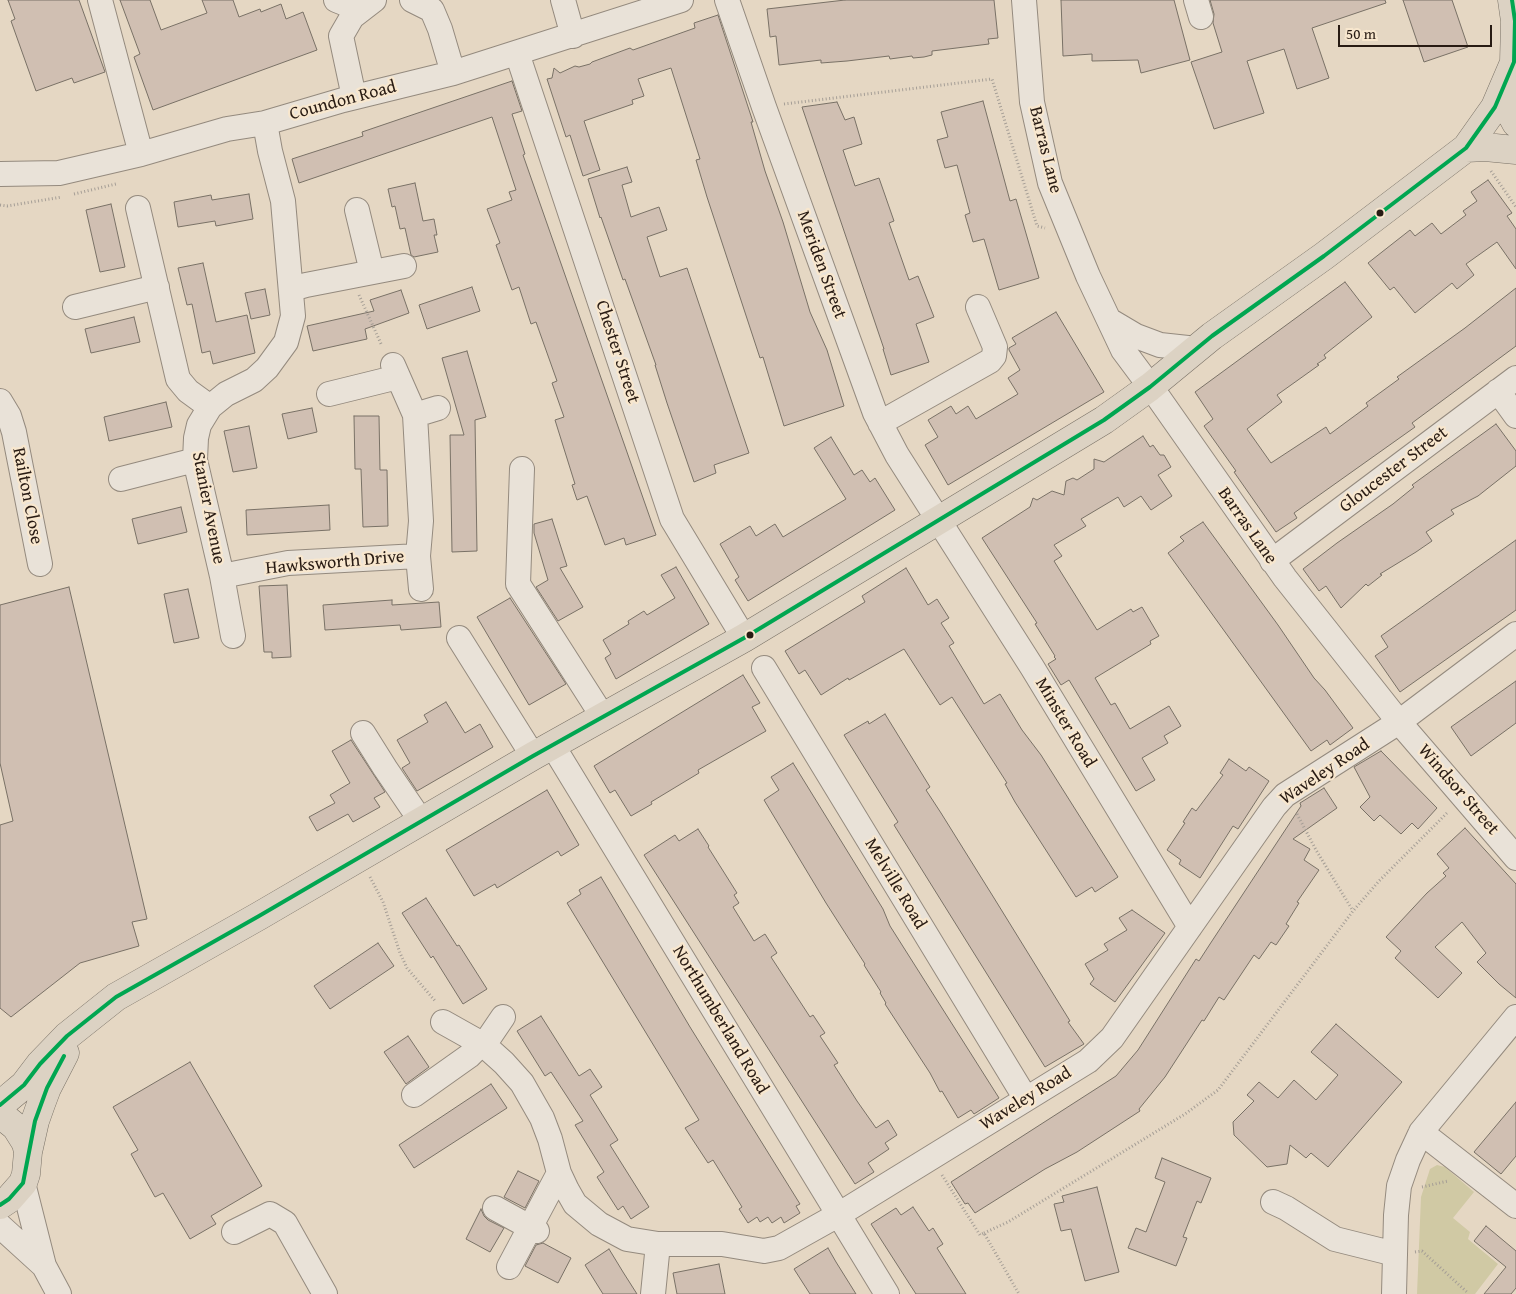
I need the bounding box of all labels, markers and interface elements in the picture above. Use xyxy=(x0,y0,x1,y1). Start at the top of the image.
scale bar xyxy=(1341,15,1495,47)
text: 50 m xyxy=(1346,23,1376,44)
street label: Coundon Road xyxy=(287,76,399,126)
street label: Barras Lane xyxy=(1024,104,1066,196)
street label: Meriden Street xyxy=(791,208,851,322)
unlabelled marker xyxy=(1375,208,1385,218)
street label: Chester Street xyxy=(590,298,644,406)
street label: Gloucester Street xyxy=(1336,422,1452,518)
street label: Railton Close xyxy=(7,446,47,546)
street label: Stanier Avenue xyxy=(187,450,229,566)
street label: Barras Lane xyxy=(1213,483,1281,569)
street label: Hawksworth Drive xyxy=(265,546,405,580)
unlabelled marker xyxy=(745,630,755,640)
street label: Minster Road xyxy=(1030,674,1100,772)
street label: Waveley Road xyxy=(1276,734,1374,810)
street label: Windsor Street xyxy=(1413,740,1503,840)
street label: Melville Road xyxy=(859,835,931,933)
street label: Northumberland Road xyxy=(667,942,773,1098)
street label: Waveley Road xyxy=(976,1062,1076,1136)

